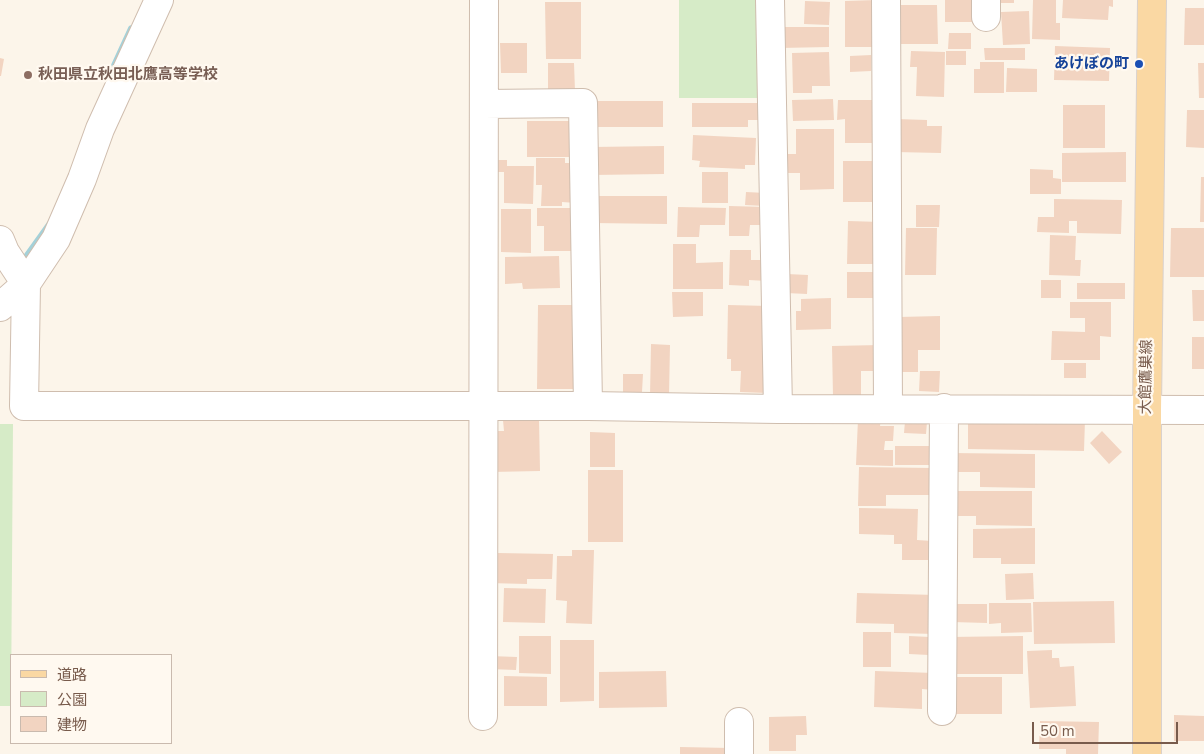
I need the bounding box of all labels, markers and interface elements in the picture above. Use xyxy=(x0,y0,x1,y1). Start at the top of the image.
place label: あけぼの町 xyxy=(1054,55,1129,73)
marker: あけぼの町 xyxy=(1133,58,1145,70)
place label: 秋田県立秋田北鷹高等学校 xyxy=(38,66,218,84)
marker: 秋田県立秋田北鷹高等学校 xyxy=(22,69,34,81)
street label: 大館鷹巣線 xyxy=(1137,339,1157,415)
legend xyxy=(10,654,172,744)
text: 道路 xyxy=(57,665,87,685)
text: 公園 xyxy=(57,690,87,710)
scale bar xyxy=(1034,712,1180,744)
text: 建物 xyxy=(57,715,87,735)
text: 50 m xyxy=(1040,721,1075,741)

